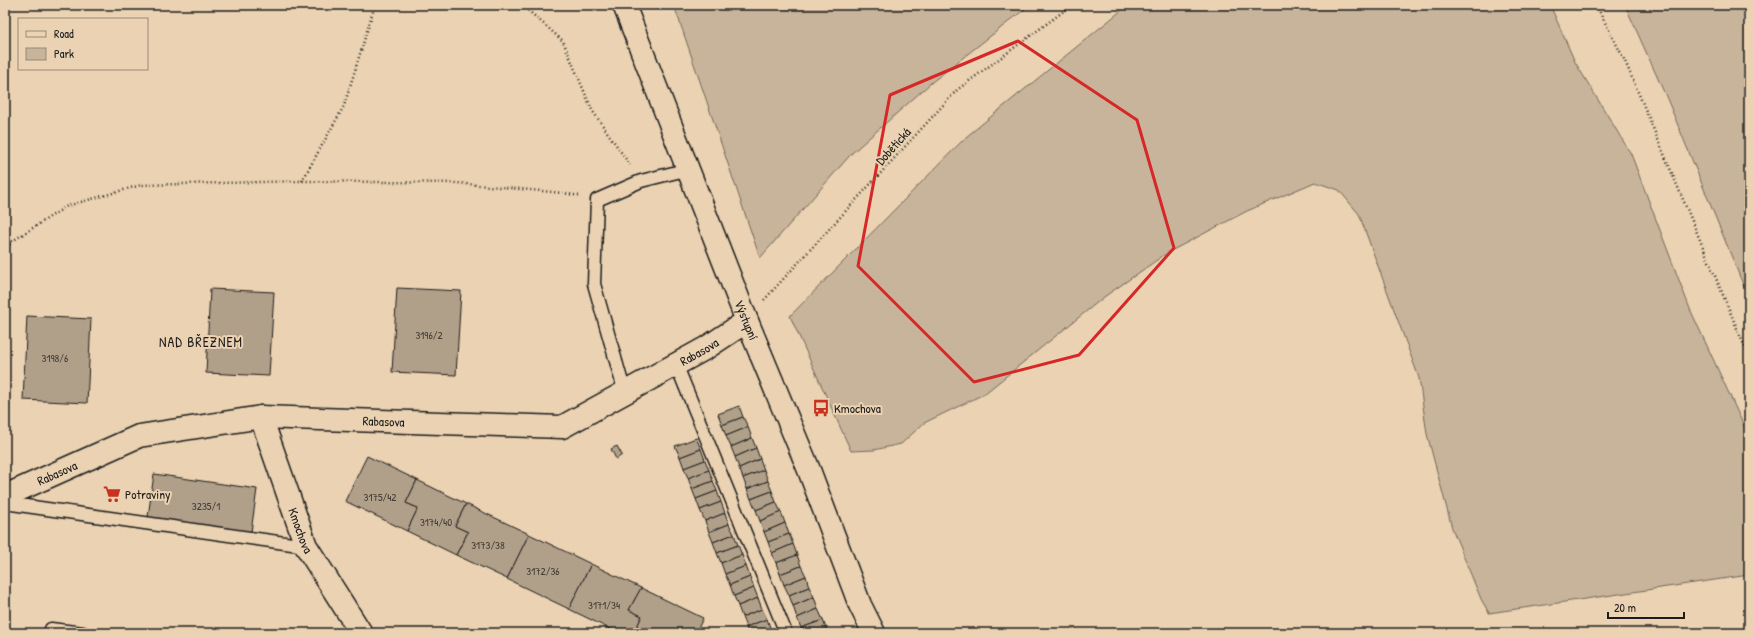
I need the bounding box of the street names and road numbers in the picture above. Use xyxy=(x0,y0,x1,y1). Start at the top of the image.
street label: Dobětická xyxy=(871,123,915,169)
street label: Výstupní xyxy=(731,297,763,343)
street label: Rabasova xyxy=(676,333,722,370)
street label: Rabasova xyxy=(362,411,405,431)
street label: Rabasova xyxy=(34,456,80,490)
street label: Kmochova xyxy=(284,505,317,557)

